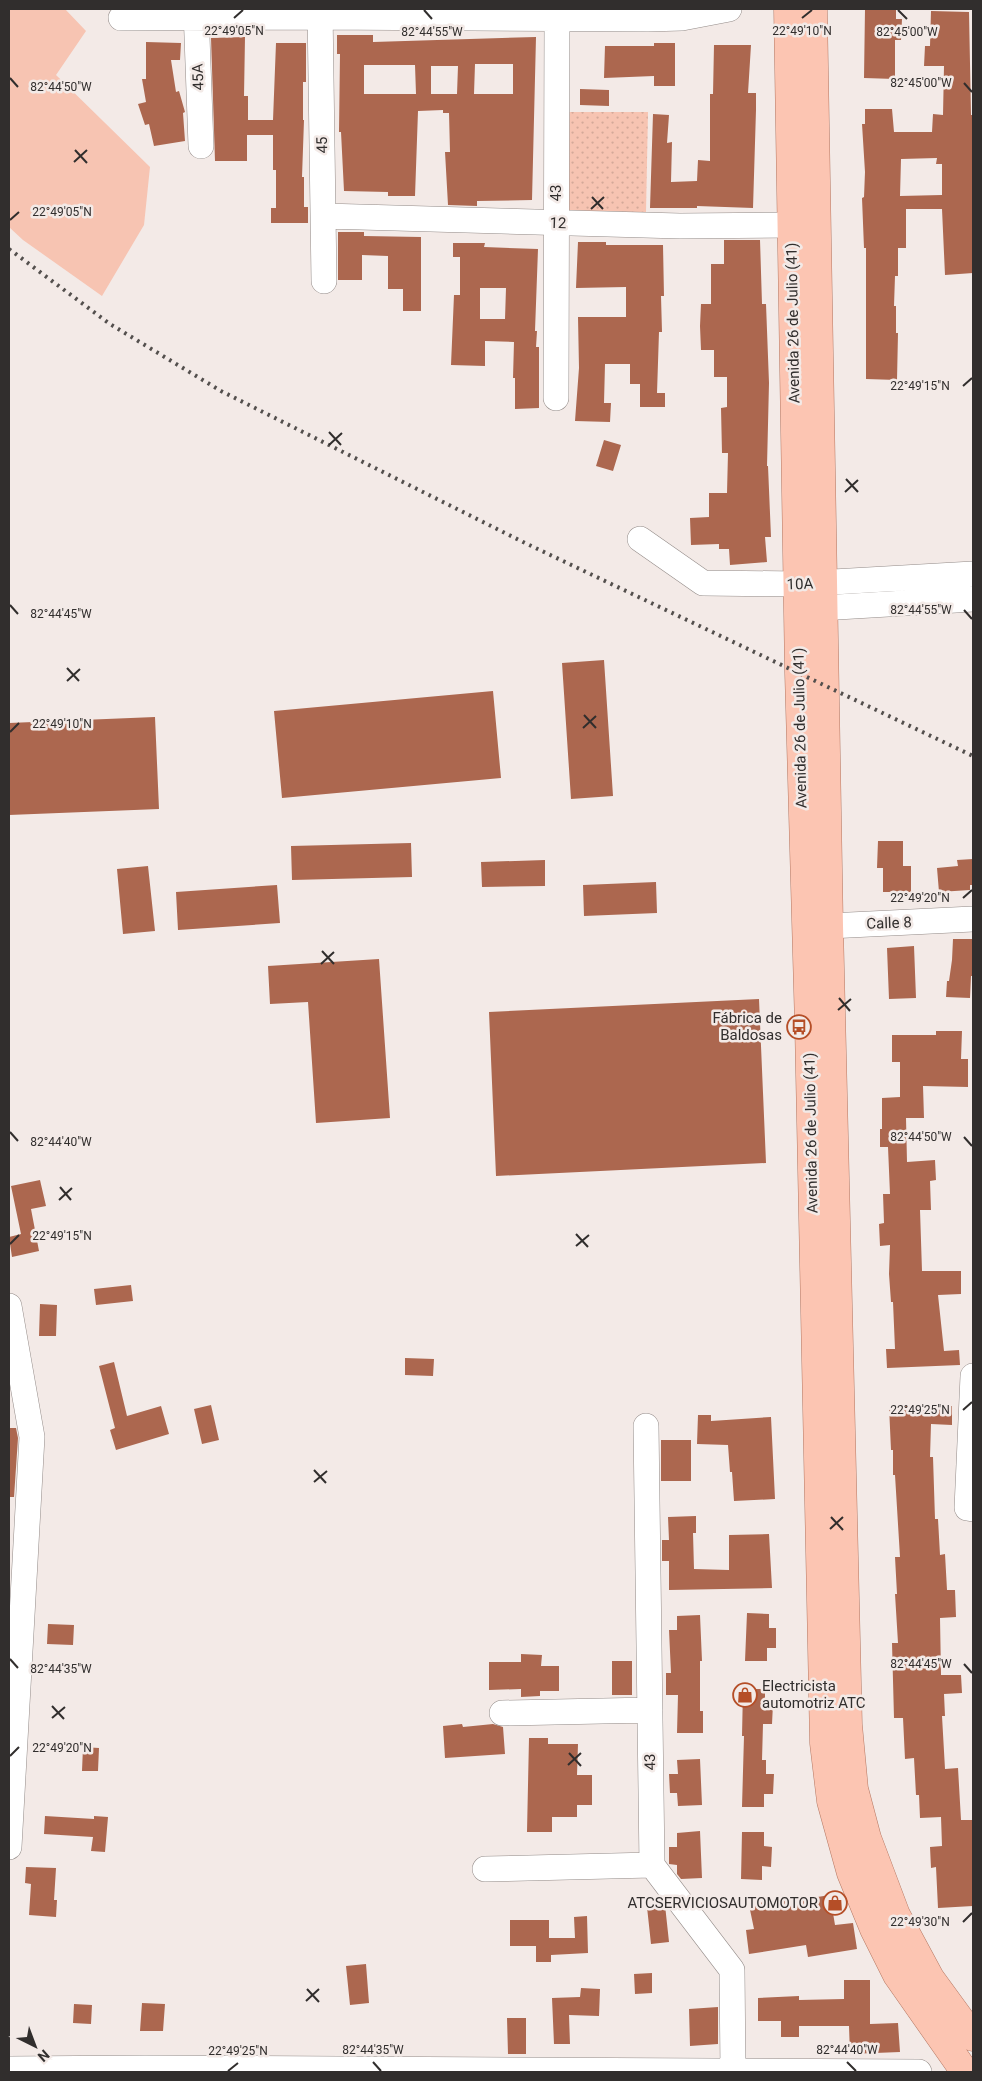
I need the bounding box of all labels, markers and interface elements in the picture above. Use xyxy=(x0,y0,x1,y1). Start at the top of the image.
text: 22°49'05"N xyxy=(204,24,264,38)
text: 22°49'10"N xyxy=(772,24,832,38)
text: 82°44'55"W xyxy=(401,25,463,39)
text: 82°45'00"W xyxy=(876,25,938,39)
street label: 45A xyxy=(189,63,207,91)
text: 82°45'00"W xyxy=(890,76,952,90)
text: 82°44'50"W xyxy=(30,80,92,94)
street label: 45 xyxy=(313,136,331,154)
street label: 43 xyxy=(547,185,565,201)
text: 22°49'05"N xyxy=(32,205,92,219)
street label: 12 xyxy=(549,214,567,232)
street label: Avenida 26 de Julio (41) xyxy=(783,242,803,404)
text: 22°49'15"N xyxy=(890,379,950,393)
street label: 10A xyxy=(786,575,814,593)
text: 82°44'55"W xyxy=(890,603,952,617)
text: 82°44'45"W xyxy=(30,607,92,621)
street label: Avenida 26 de Julio (41) xyxy=(790,647,810,809)
text: 22°49'10"N xyxy=(32,717,92,731)
text: 22°49'20"N xyxy=(890,891,950,905)
street label: Calle 8 xyxy=(866,913,912,933)
place label: Fábrica de Baldosas xyxy=(713,1009,782,1044)
bus stop icon: Fábrica de Baldosas xyxy=(786,1014,812,1040)
street label: Avenida 26 de Julio (41) xyxy=(801,1052,821,1214)
text: 82°44'50"W xyxy=(890,1130,952,1144)
text: 82°44'40"W xyxy=(30,1135,92,1149)
text: 22°49'15"N xyxy=(32,1229,92,1243)
text: 22°49'25"N xyxy=(890,1403,950,1417)
text: 82°44'45"W xyxy=(890,1657,952,1671)
text: 82°44'35"W xyxy=(30,1662,92,1676)
place label: Electricista automotriz ATC xyxy=(762,1677,866,1712)
shop icon: Electricista automotriz ATC xyxy=(732,1682,758,1708)
text: 22°49'20"N xyxy=(32,1741,92,1755)
street label: 43 xyxy=(641,1753,659,1771)
shop icon: ATCSERVICIOSAUTOMOTOR xyxy=(822,1890,848,1916)
place label: ATCSERVICIOSAUTOMOTOR xyxy=(627,1894,818,1912)
text: 22°49'30"N xyxy=(890,1915,950,1929)
north arrow xyxy=(10,2021,60,2071)
text: 82°44'35"W xyxy=(342,2043,404,2057)
text: 82°44'40"W xyxy=(816,2043,878,2057)
text: 22°49'25"N xyxy=(208,2044,268,2058)
text: N xyxy=(35,2046,53,2065)

